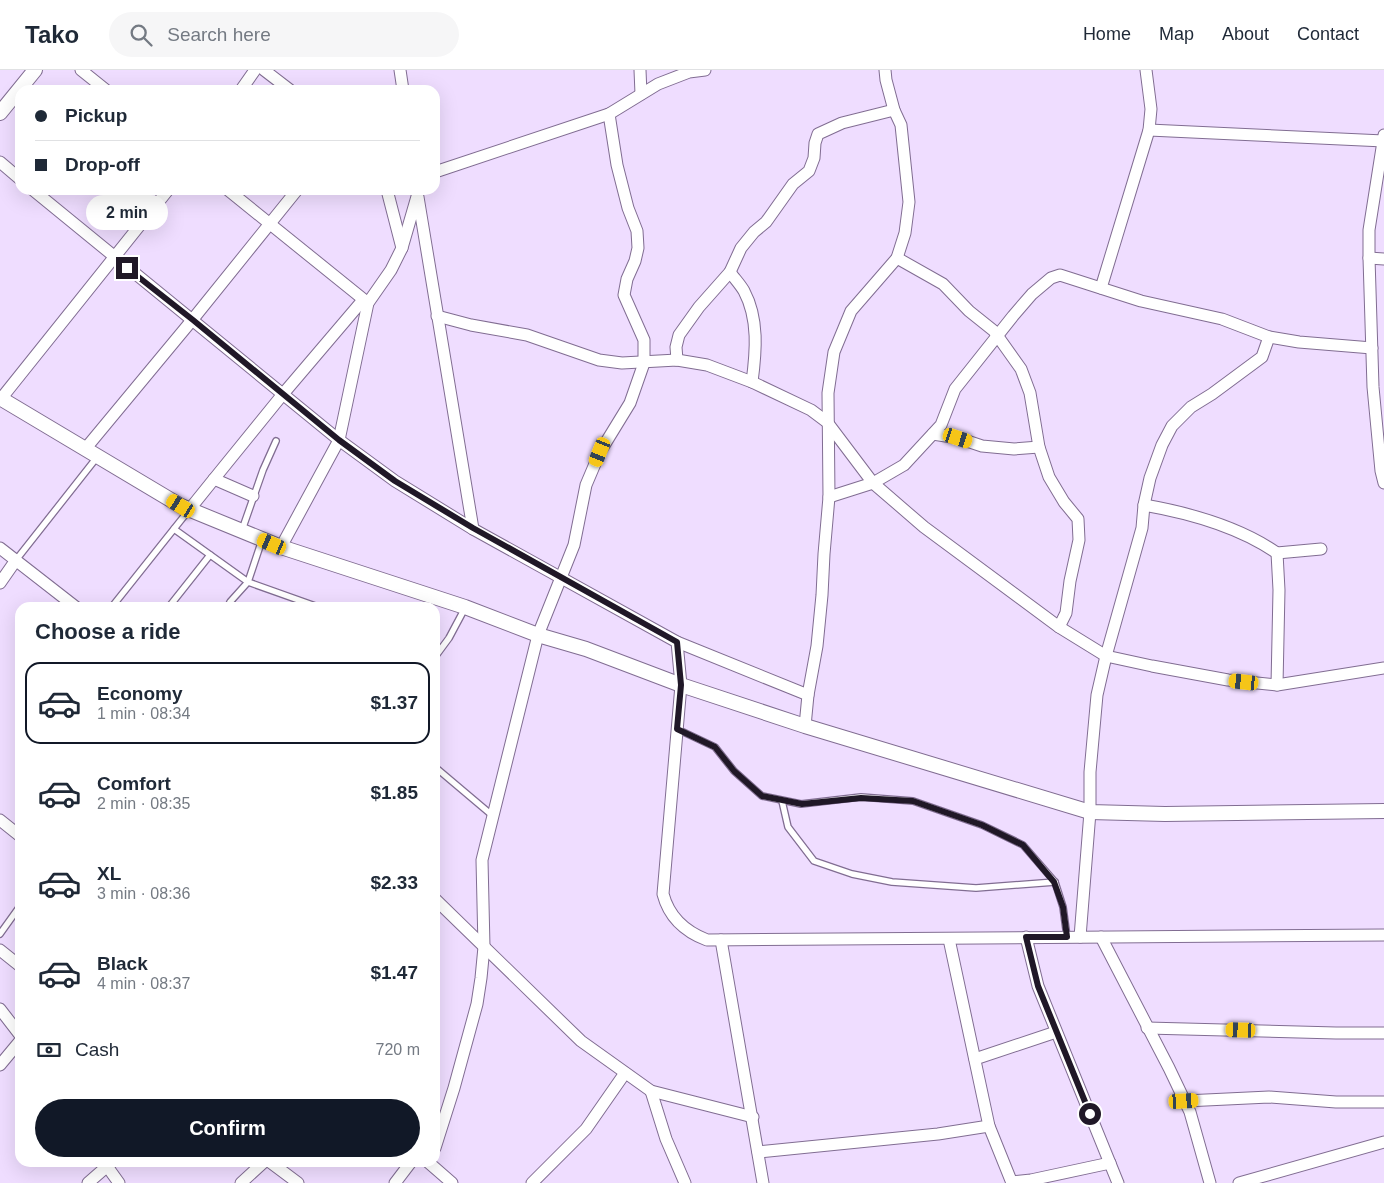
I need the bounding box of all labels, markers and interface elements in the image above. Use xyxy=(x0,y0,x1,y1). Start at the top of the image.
search box xyxy=(109,12,459,57)
text: Tako xyxy=(25,21,79,48)
icon: search xyxy=(127,21,155,49)
text: Search here xyxy=(167,24,271,45)
text: Home xyxy=(1083,24,1131,44)
text: Map xyxy=(1159,24,1194,44)
text: About xyxy=(1222,24,1269,44)
text: Contact xyxy=(1297,24,1359,44)
text: Pickup xyxy=(65,105,127,126)
text: Drop-off xyxy=(65,154,140,175)
callout: 2 min xyxy=(86,196,168,230)
text: 2 min xyxy=(106,204,148,221)
route end xyxy=(116,257,138,279)
car xyxy=(941,426,974,450)
car xyxy=(587,435,612,469)
car xyxy=(164,492,197,520)
car xyxy=(255,531,288,557)
text: Choose a ride xyxy=(35,619,180,644)
car xyxy=(1228,673,1259,691)
icon: car xyxy=(37,681,82,726)
text: Economy xyxy=(97,683,183,704)
text: $1.37 xyxy=(370,692,418,713)
text: 1 min · 08:34 xyxy=(97,705,190,722)
icon: car xyxy=(37,771,82,816)
text: Comfort xyxy=(97,773,171,794)
text: $1.85 xyxy=(370,782,418,803)
text: 2 min · 08:35 xyxy=(97,795,190,812)
icon: car xyxy=(37,861,82,906)
text: XL xyxy=(97,863,121,884)
text: $2.33 xyxy=(370,872,418,893)
text: 3 min · 08:36 xyxy=(97,885,190,902)
icon: car xyxy=(37,951,82,996)
text: Black xyxy=(97,953,148,974)
text: $1.47 xyxy=(370,962,418,983)
text: 4 min · 08:37 xyxy=(97,975,190,992)
car xyxy=(1225,1022,1256,1038)
icon: cash xyxy=(35,1036,63,1064)
text: Cash xyxy=(75,1039,119,1060)
text: 720 m xyxy=(376,1041,420,1058)
car xyxy=(1168,1093,1199,1109)
button: Confirm xyxy=(35,1099,420,1157)
route start xyxy=(1079,1103,1101,1125)

